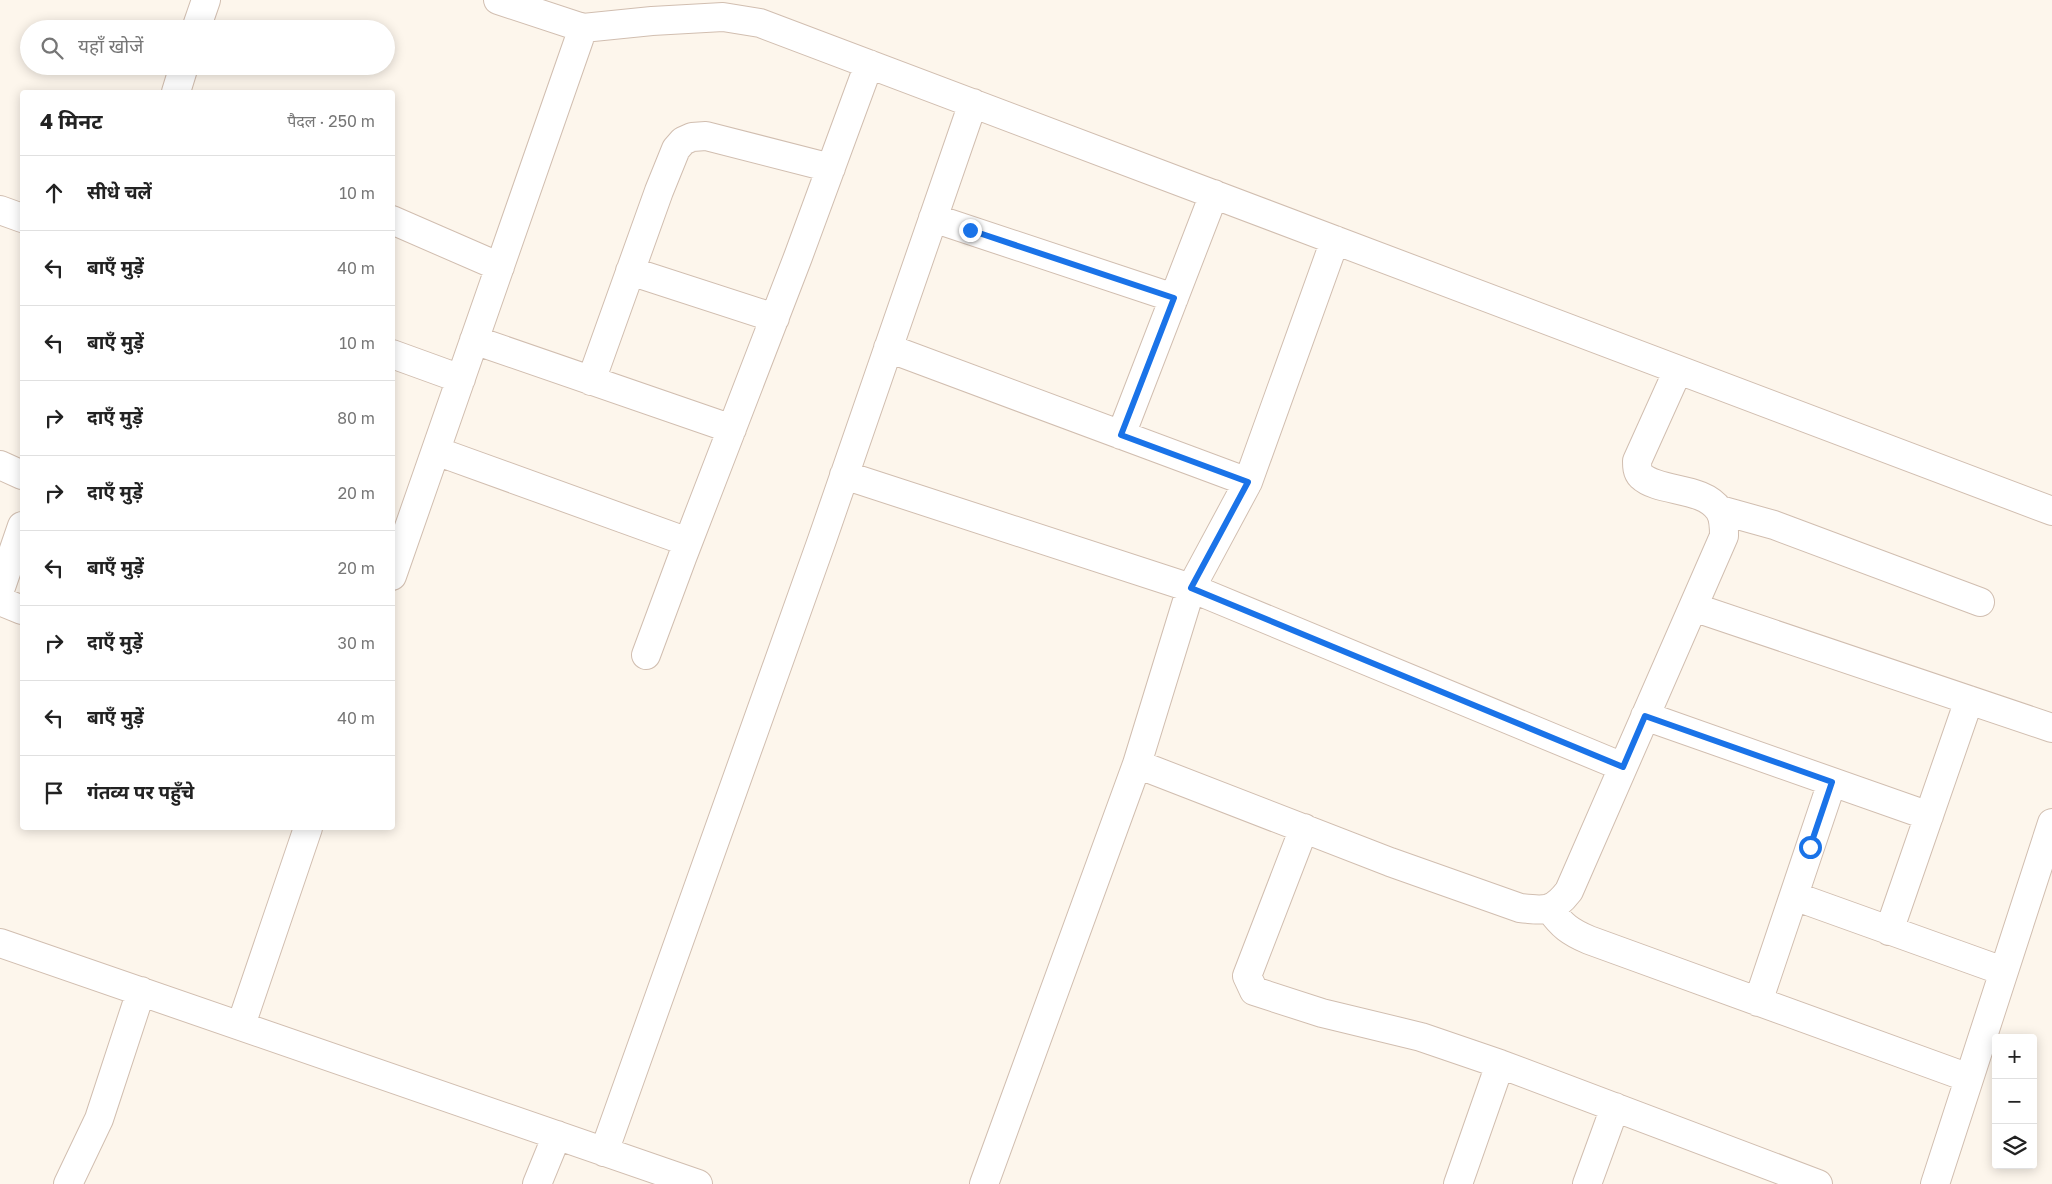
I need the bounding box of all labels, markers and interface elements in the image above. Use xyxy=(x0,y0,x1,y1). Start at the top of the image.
search box xyxy=(20,20,395,75)
icon: search xyxy=(38,34,66,62)
text: यहाँ खोजें xyxy=(78,34,143,57)
text: 4 मिनट xyxy=(40,108,102,134)
text: पैदल · 250 m xyxy=(287,111,375,131)
icon: ahead xyxy=(40,179,68,207)
text: सीधे चलें xyxy=(87,180,152,203)
text: 10 m xyxy=(339,183,375,203)
route end xyxy=(959,219,982,242)
icon: left xyxy=(40,254,68,282)
text: बाएँ मुड़ें xyxy=(87,255,144,278)
text: 40 m xyxy=(337,258,375,278)
icon: left xyxy=(40,329,68,357)
text: बाएँ मुड़ें xyxy=(87,330,144,353)
text: 10 m xyxy=(339,333,375,353)
icon: right xyxy=(40,404,68,432)
text: दाएँ मुड़ें xyxy=(87,405,143,428)
text: 80 m xyxy=(337,408,375,428)
icon: right xyxy=(40,479,68,507)
text: दाएँ मुड़ें xyxy=(87,480,143,503)
text: 20 m xyxy=(338,483,375,503)
icon: left xyxy=(40,554,68,582)
text: बाएँ मुड़ें xyxy=(87,555,144,578)
text: 20 m xyxy=(338,558,375,578)
icon: right xyxy=(40,629,68,657)
text: दाएँ मुड़ें xyxy=(87,630,143,653)
text: 30 m xyxy=(338,633,375,653)
icon: left xyxy=(40,704,68,732)
text: बाएँ मुड़ें xyxy=(87,705,144,728)
text: 40 m xyxy=(337,708,375,728)
icon: arrive xyxy=(40,779,68,807)
text: गंतव्य पर पहुँचे xyxy=(87,780,194,803)
route start xyxy=(1799,836,1822,859)
map controls xyxy=(1992,1034,2037,1169)
button: + xyxy=(1992,1034,2037,1079)
button: − xyxy=(1992,1079,2037,1124)
button: layers xyxy=(1992,1124,2037,1169)

